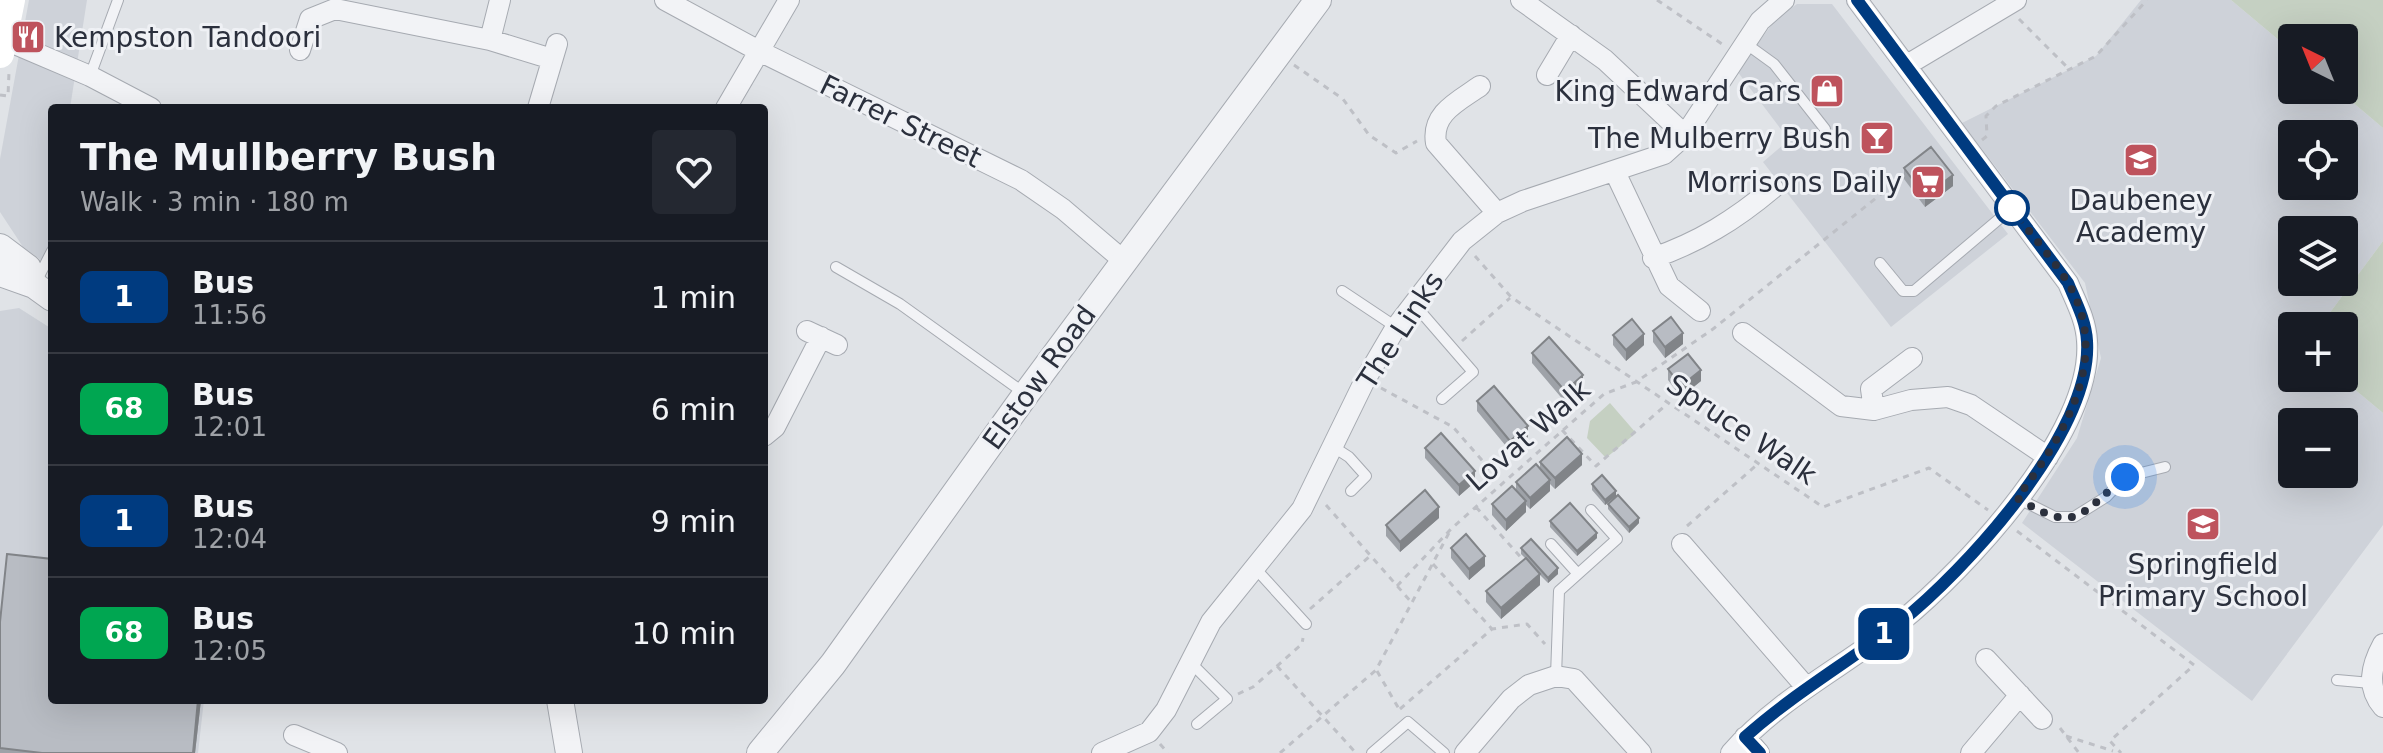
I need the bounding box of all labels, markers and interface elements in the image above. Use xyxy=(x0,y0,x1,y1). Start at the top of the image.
restaurant icon: Kempston Tandoori xyxy=(9,18,47,56)
place label: Kempston Tandoori xyxy=(54,21,321,54)
north arrow xyxy=(2278,24,2358,104)
map controls xyxy=(2278,24,2358,488)
street label: Farrer Street xyxy=(815,68,987,175)
shop icon: King Edward Cars xyxy=(1808,72,1846,110)
place label: King Edward Cars xyxy=(1554,75,1801,108)
bar icon: The Mulberry Bush xyxy=(1858,119,1896,157)
button: locate xyxy=(2278,120,2358,200)
place label: The Mulberry Bush xyxy=(1587,122,1851,155)
button: heart xyxy=(652,130,736,214)
text: The Mullberry Bush xyxy=(80,135,497,179)
school or university icon: Daubeney Academy xyxy=(2122,141,2160,179)
supermarket icon: Morrisons Daily xyxy=(1909,163,1947,201)
place label: Morrisons Daily xyxy=(1687,166,1902,199)
place label: Daubeney Academy xyxy=(2069,184,2213,249)
text: Walk · 3 min · 180 m xyxy=(80,187,349,217)
unlabelled marker xyxy=(1995,191,2029,225)
button: layers xyxy=(2278,216,2358,296)
text: Bus xyxy=(192,265,254,300)
street label: The Links xyxy=(1350,266,1450,396)
text: 1 xyxy=(114,280,134,313)
text: 1 min xyxy=(651,280,736,315)
street label: Elstow Road xyxy=(976,299,1103,456)
text: 11:56 xyxy=(192,300,267,330)
button: + xyxy=(2278,312,2358,392)
street label: Spruce Walk xyxy=(1661,367,1823,492)
street label: Lovat Walk xyxy=(1460,372,1597,498)
text: Bus xyxy=(192,377,254,412)
text: 68 xyxy=(105,392,143,425)
text: 6 min xyxy=(651,392,736,427)
button: − xyxy=(2278,408,2358,488)
text: 12:01 xyxy=(192,412,267,442)
your location xyxy=(2105,457,2145,497)
text: Bus xyxy=(192,489,254,524)
text: 1 xyxy=(114,504,134,537)
text: 9 min xyxy=(651,504,736,539)
school or university icon: Springfield Primary School xyxy=(2184,505,2222,543)
text: 12:04 xyxy=(192,524,267,554)
place label: Springfield Primary School xyxy=(2098,548,2308,613)
text: Bus xyxy=(192,601,254,636)
line badge: 1 xyxy=(1858,608,1910,660)
text: 68 xyxy=(105,616,143,649)
text: 10 min xyxy=(632,616,736,651)
text: 1 xyxy=(1874,617,1894,650)
text: 12:05 xyxy=(192,636,267,666)

